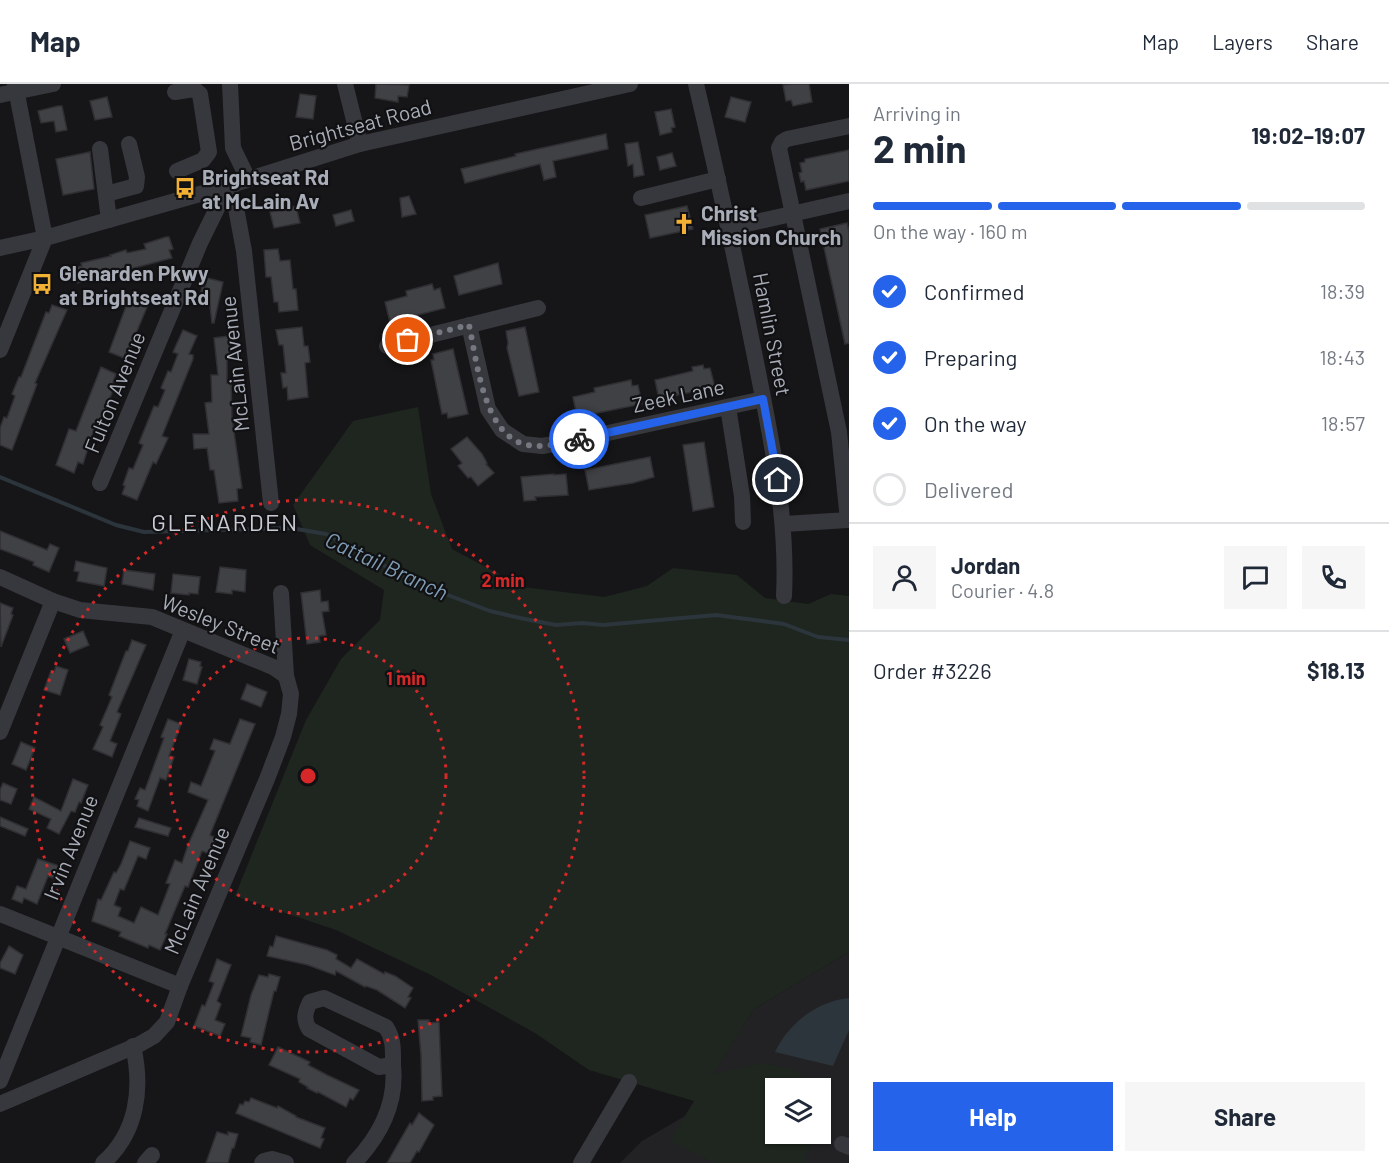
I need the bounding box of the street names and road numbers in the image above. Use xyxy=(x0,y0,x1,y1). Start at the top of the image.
street label: Brightseat Road xyxy=(286,93,434,155)
street label: Hamlin Street xyxy=(749,270,797,398)
street label: McLain Avenue xyxy=(214,295,254,433)
street label: Fulton Avenue xyxy=(78,328,150,456)
street label: Zeek Lane xyxy=(630,373,726,417)
street label: Wesley Street xyxy=(158,588,284,658)
street label: Irvin Avenue xyxy=(38,791,102,903)
street label: McLain Avenue xyxy=(158,822,234,958)

